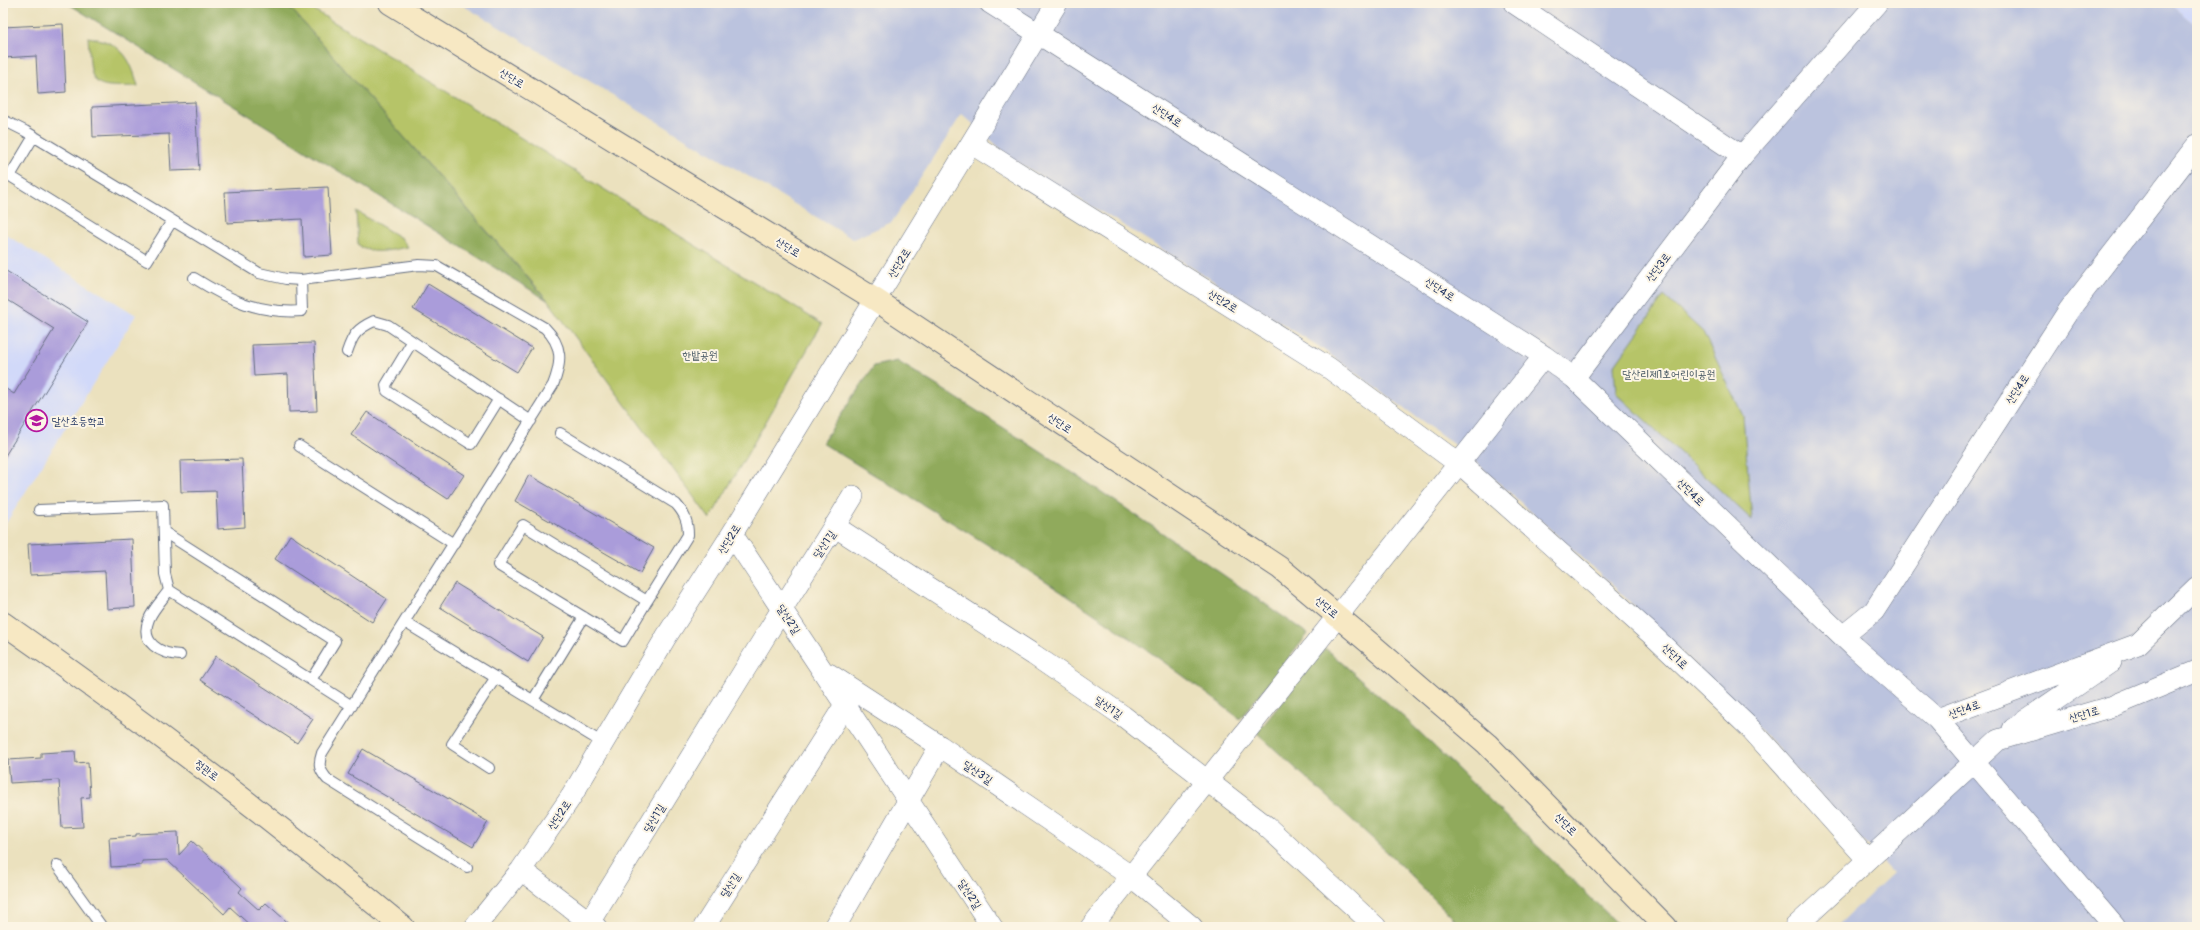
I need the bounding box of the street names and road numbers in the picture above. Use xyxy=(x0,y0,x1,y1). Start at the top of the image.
street label: 산단로 xyxy=(497,66,527,91)
street label: 산단4로 xyxy=(1149,101,1184,130)
street label: 산단로 xyxy=(773,235,803,260)
street label: 산단2로 xyxy=(885,246,914,281)
street label: 산단3로 xyxy=(1643,250,1674,284)
street label: 산단4로 xyxy=(1422,275,1457,304)
street label: 산단2로 xyxy=(1205,287,1240,316)
street label: 산단4로 xyxy=(2003,372,2032,407)
street label: 산단로 xyxy=(1045,411,1074,436)
street label: 산단4로 xyxy=(1674,476,1707,509)
street label: 산단2로 xyxy=(715,522,744,557)
street label: 달산1길 xyxy=(810,528,839,561)
street label: 산단로 xyxy=(1312,594,1341,621)
street label: 달산2길 xyxy=(774,602,803,637)
street label: 산단1로 xyxy=(1659,641,1690,672)
street label: 달산1길 xyxy=(1092,693,1125,722)
street label: 산단4로 xyxy=(1946,698,1982,721)
street label: 산단1로 xyxy=(2068,704,2101,725)
street label: 정관로 xyxy=(192,757,221,784)
street label: 달산3길 xyxy=(961,758,995,787)
street label: 산단2로 xyxy=(545,798,574,832)
street label: 달산1길 xyxy=(641,802,668,835)
street label: 산단로 xyxy=(1552,810,1580,838)
street label: 달산길 xyxy=(718,870,743,900)
street label: 달산2길 xyxy=(955,877,984,912)

